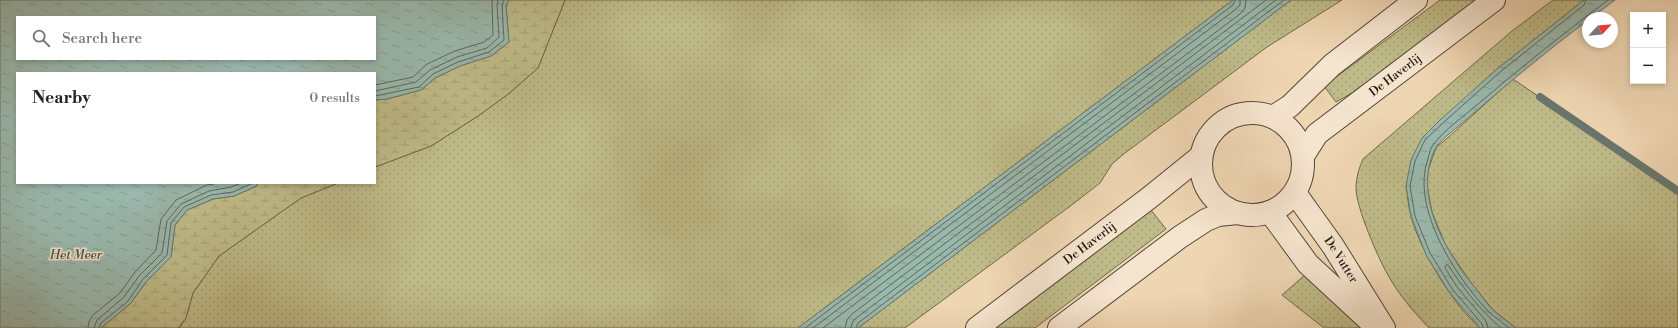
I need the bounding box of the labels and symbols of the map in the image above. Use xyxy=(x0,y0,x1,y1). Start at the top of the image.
north arrow xyxy=(1582,12,1618,48)
street label: De Haverlij xyxy=(1366,50,1424,99)
street label: De Haverlij xyxy=(1060,218,1119,268)
street label: De Vutter xyxy=(1321,233,1362,286)
water label: Het Meer xyxy=(49,247,103,263)

